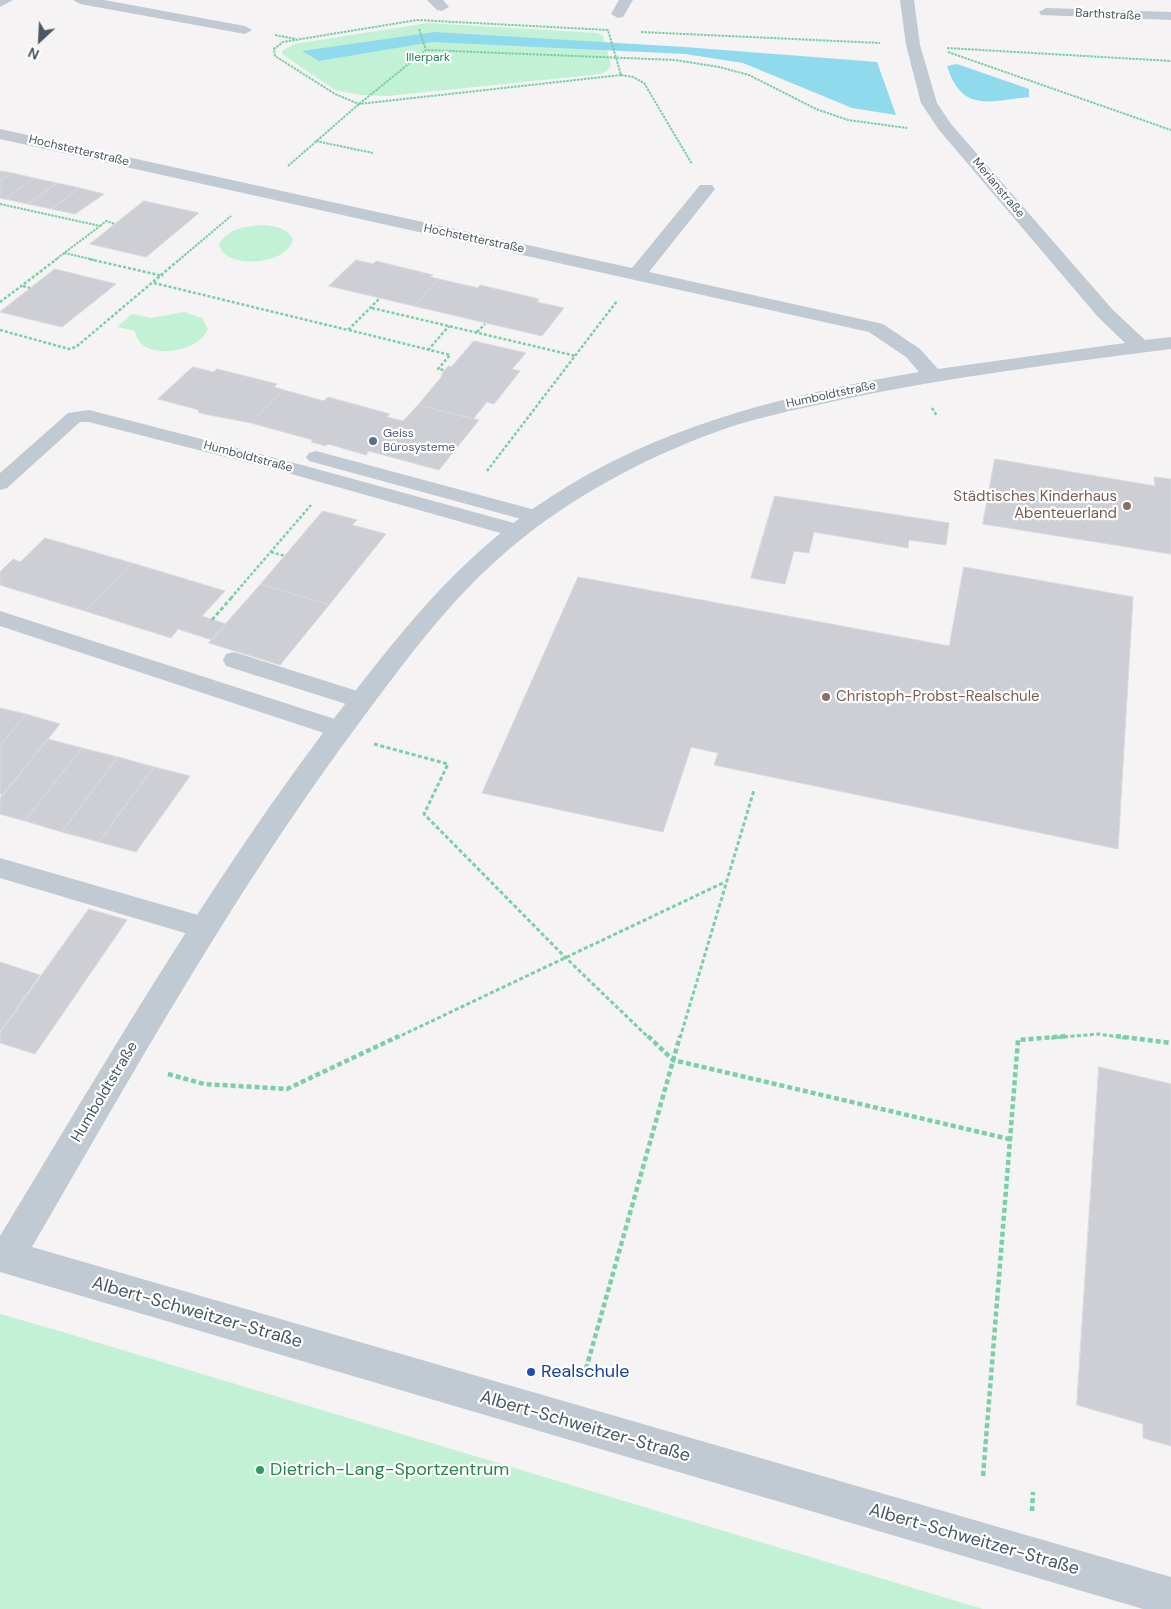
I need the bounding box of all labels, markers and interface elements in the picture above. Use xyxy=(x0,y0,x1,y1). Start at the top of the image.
street label: Barthstraße xyxy=(1075,6,1141,24)
north arrow xyxy=(15,15,65,65)
text: N xyxy=(25,43,42,64)
park label: Illerpark xyxy=(406,51,450,65)
street label: Hochstetterstraße xyxy=(27,132,131,170)
street label: Merianstraße xyxy=(969,155,1027,221)
street label: Hochstetterstraße xyxy=(422,221,526,257)
street label: Humboldtstraße xyxy=(785,378,877,412)
place label: Geiss Bürosysteme xyxy=(383,427,455,455)
marker: Geiss Bürosysteme xyxy=(367,435,379,447)
street label: Humboldtstraße xyxy=(202,438,294,476)
place label: Städtisches Kinderhaus Abenteuerland xyxy=(953,488,1117,523)
marker: Städtisches Kinderhaus Abenteuerland xyxy=(1121,500,1133,512)
place label: Christoph-Probst-Realschule xyxy=(836,688,1040,706)
marker: Christoph-Probst-Realschule xyxy=(820,691,832,703)
street label: Humboldtstraße xyxy=(68,1038,142,1146)
street label: Albert-Schweitzer-Straße xyxy=(89,1273,305,1353)
place label: Realschule xyxy=(541,1361,629,1383)
marker: Realschule xyxy=(525,1366,537,1378)
street label: Albert-Schweitzer-Straße xyxy=(477,1387,693,1467)
place label: Dietrich-Lang-Sportzentrum xyxy=(270,1459,509,1481)
marker: Dietrich-Lang-Sportzentrum xyxy=(254,1464,266,1476)
street label: Albert-Schweitzer-Straße xyxy=(866,1500,1082,1580)

